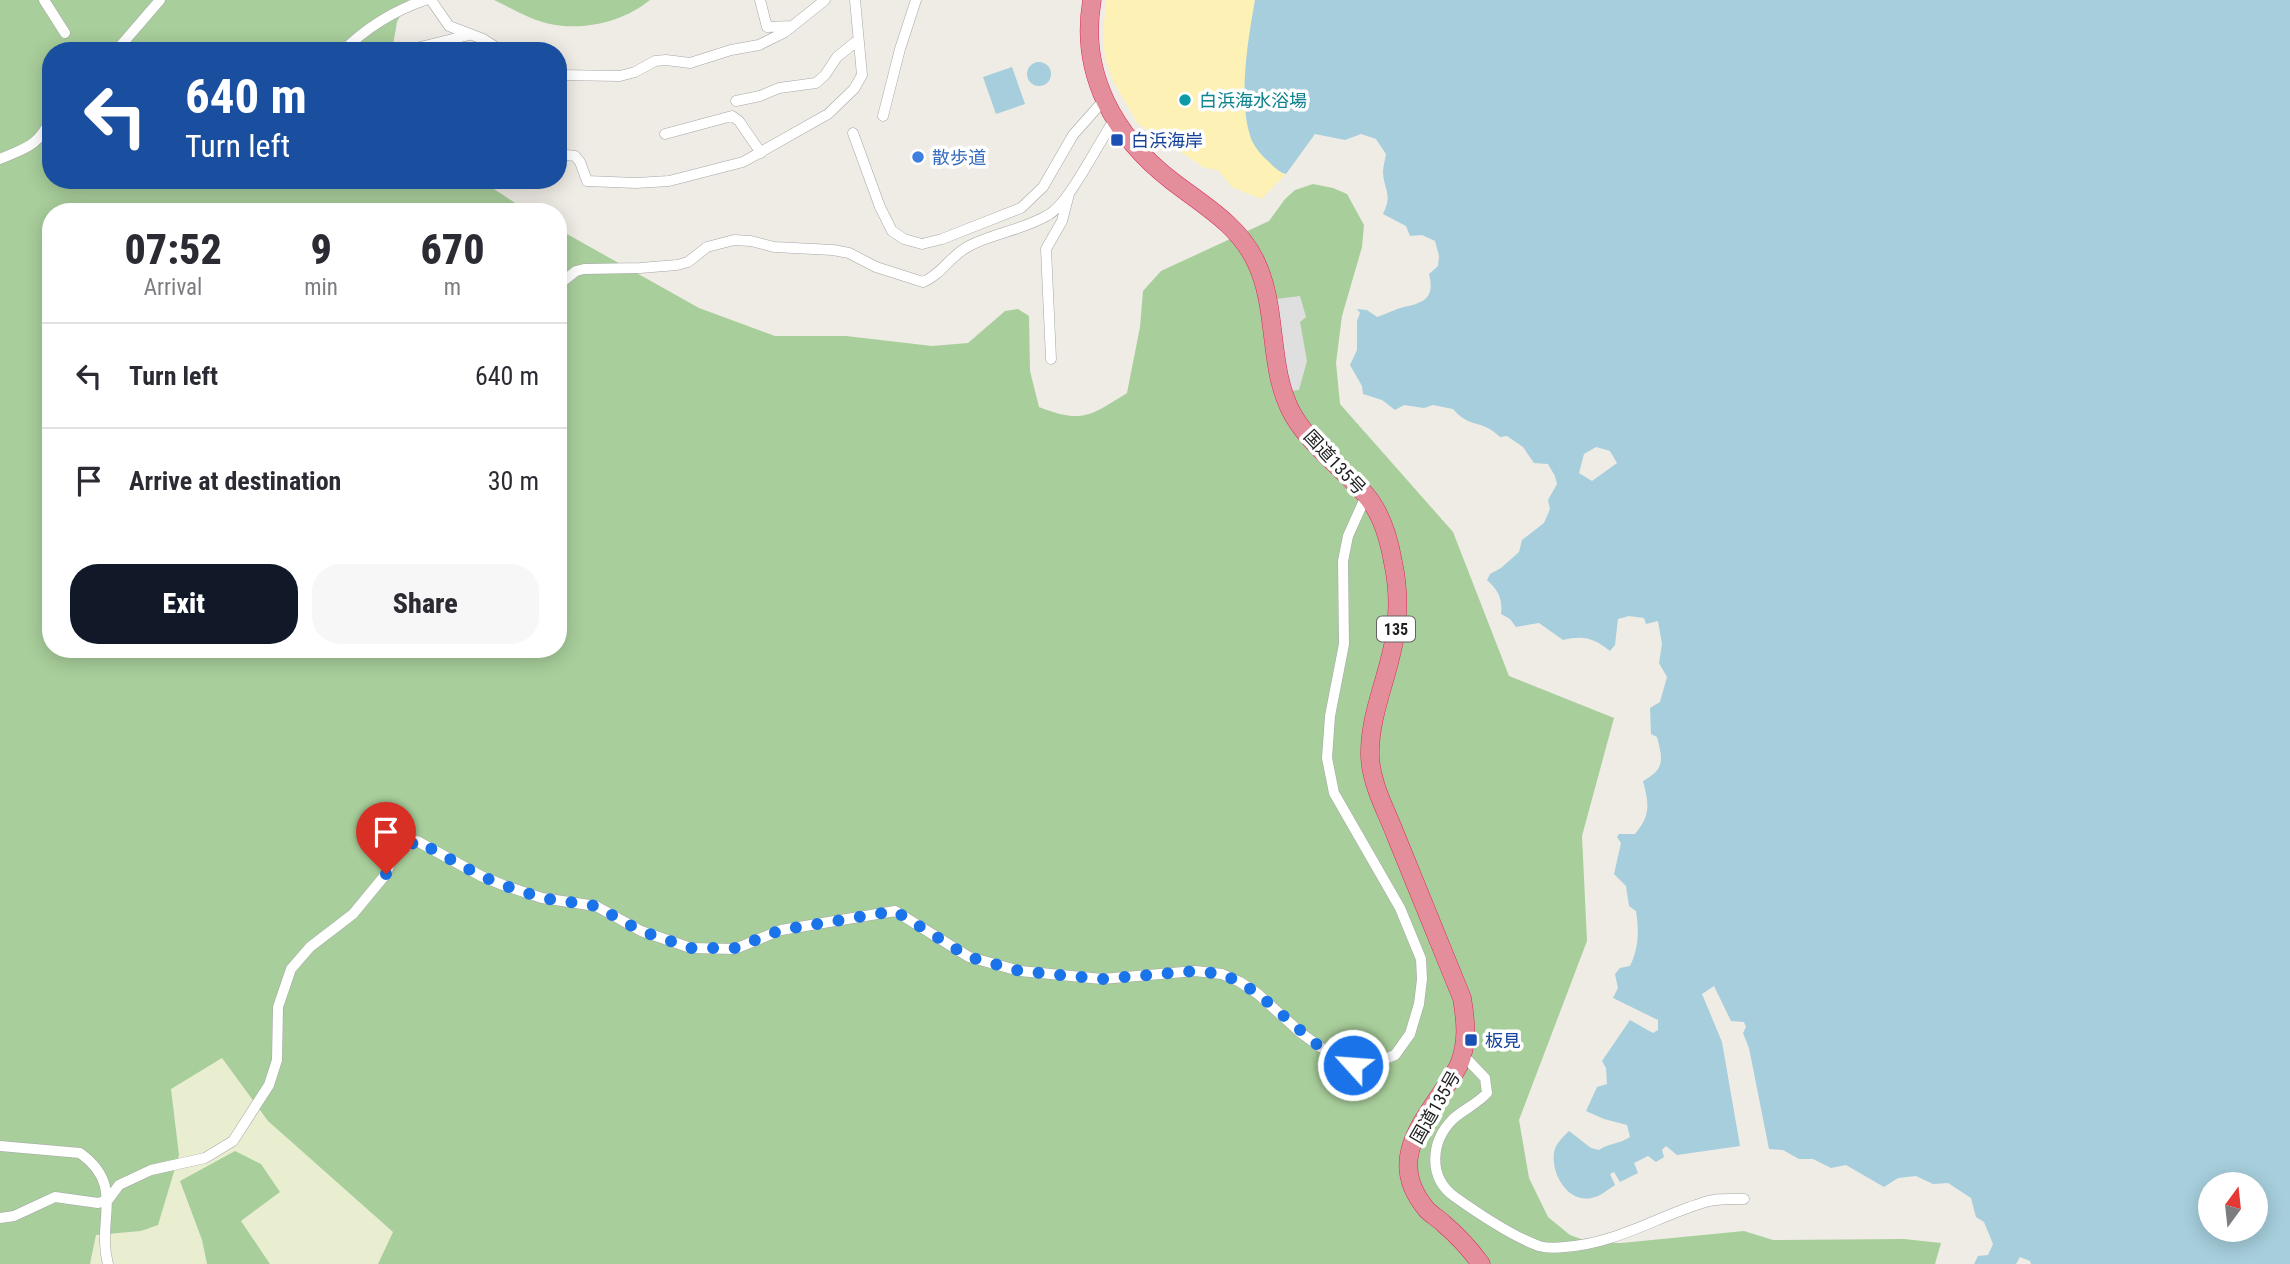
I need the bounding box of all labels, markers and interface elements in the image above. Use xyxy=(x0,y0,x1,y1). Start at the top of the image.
text: 640 m xyxy=(185,68,307,125)
icon: left xyxy=(70,70,161,161)
place label: 白浜海水浴場 xyxy=(1199,90,1307,111)
marker: 白浜海水浴場 xyxy=(1177,92,1193,108)
text: Turn left xyxy=(185,127,290,165)
place label: 白浜海岸 xyxy=(1131,130,1203,151)
marker: 白浜海岸 xyxy=(1109,132,1125,148)
place label: 散歩道 xyxy=(932,147,986,168)
marker: 散歩道 xyxy=(910,149,926,165)
text: 07:52 xyxy=(124,225,222,274)
text: 9 xyxy=(310,225,332,274)
text: 670 xyxy=(420,225,485,274)
text: Arrival xyxy=(144,274,202,301)
text: min xyxy=(304,274,338,301)
text: m xyxy=(444,274,461,301)
icon: left xyxy=(70,357,108,395)
text: Turn left xyxy=(129,361,218,391)
text: 640 m xyxy=(475,361,539,391)
street label: 国道135号 xyxy=(1300,425,1370,499)
icon: arrive xyxy=(70,462,108,500)
text: Arrive at destination xyxy=(129,466,341,496)
text: 30 m xyxy=(488,466,539,496)
button: Exit xyxy=(70,564,298,644)
button: Share xyxy=(312,564,539,644)
road number: 135 xyxy=(1377,616,1415,642)
pin xyxy=(356,802,416,874)
icon: arrive xyxy=(367,813,405,851)
position arrow xyxy=(1316,1028,1390,1102)
place label: 板見 xyxy=(1485,1030,1521,1051)
marker: 板見 xyxy=(1463,1032,1479,1048)
street label: 国道135号 xyxy=(1406,1067,1464,1147)
north arrow xyxy=(2198,1172,2268,1242)
map controls xyxy=(2198,1172,2268,1242)

